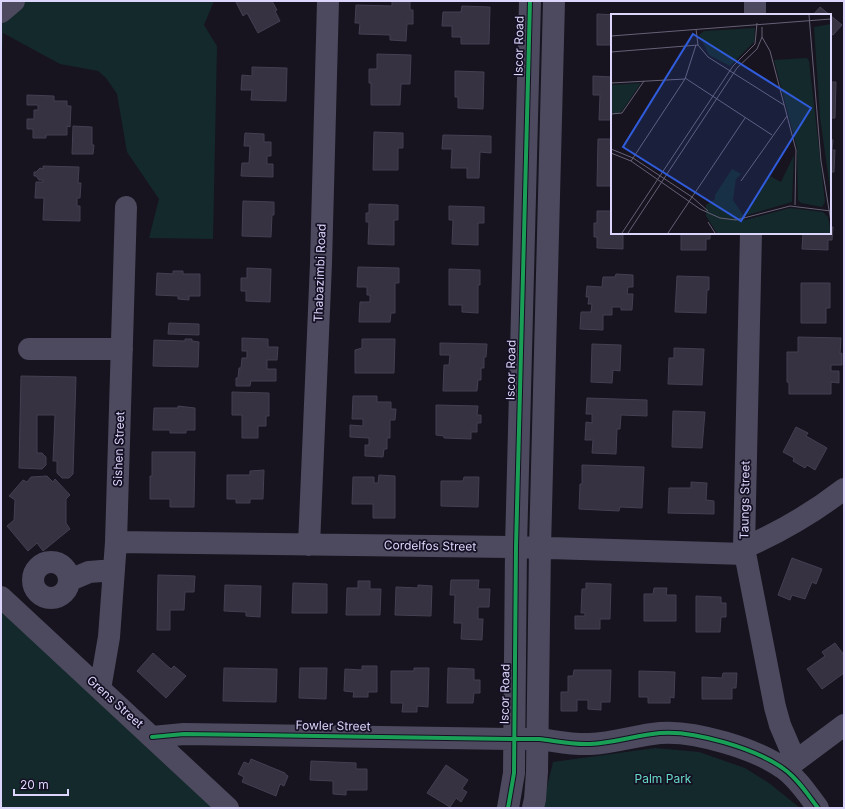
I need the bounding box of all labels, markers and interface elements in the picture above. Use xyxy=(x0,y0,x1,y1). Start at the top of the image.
inset map xyxy=(611,14,831,234)
street label: Iscor Road xyxy=(510,16,527,76)
street label: Thabazimbi Road xyxy=(310,224,329,322)
street label: Iscor Road xyxy=(502,340,519,400)
street label: Sishen Street xyxy=(110,411,127,487)
street label: Taungs Street xyxy=(736,460,753,539)
street label: Cordelfos Street xyxy=(384,537,476,554)
street label: Iscor Road xyxy=(496,664,513,724)
street label: Grens Street xyxy=(84,672,147,731)
street label: Fowler Street xyxy=(295,717,371,734)
scale bar xyxy=(14,771,68,797)
park label: Palm Park xyxy=(635,771,692,786)
text: 20 m xyxy=(20,777,49,792)

